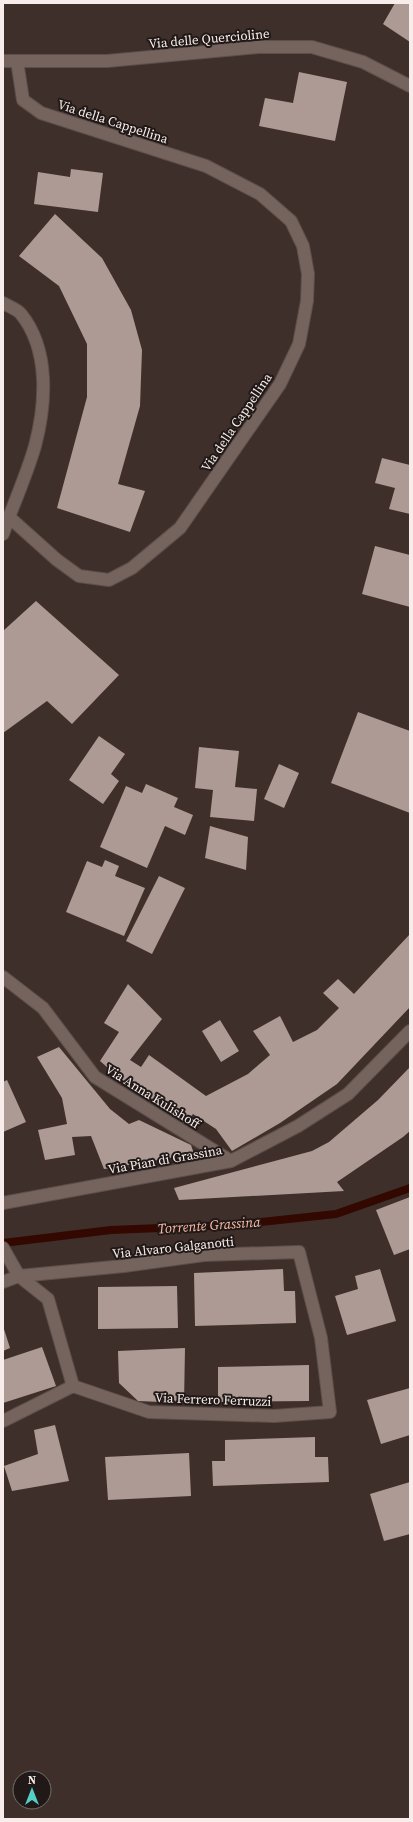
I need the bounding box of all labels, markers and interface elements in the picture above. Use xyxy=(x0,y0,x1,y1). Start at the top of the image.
street label: Via delle Quercioline xyxy=(148,25,271,52)
street label: Via della Cappellina xyxy=(55,96,171,147)
street label: Via della Cappellina xyxy=(197,369,276,475)
street label: Via Anna Kulishoff xyxy=(102,1060,205,1133)
street label: Via Pian di Grassina xyxy=(107,1141,224,1178)
water label: Torrente Grassina xyxy=(157,1211,262,1239)
street label: Via Alvaro Galganotti xyxy=(111,1233,235,1262)
street label: Via Ferrero Ferruzzi xyxy=(154,1389,272,1410)
north arrow xyxy=(12,1770,52,1810)
text: N xyxy=(28,1773,36,1788)

